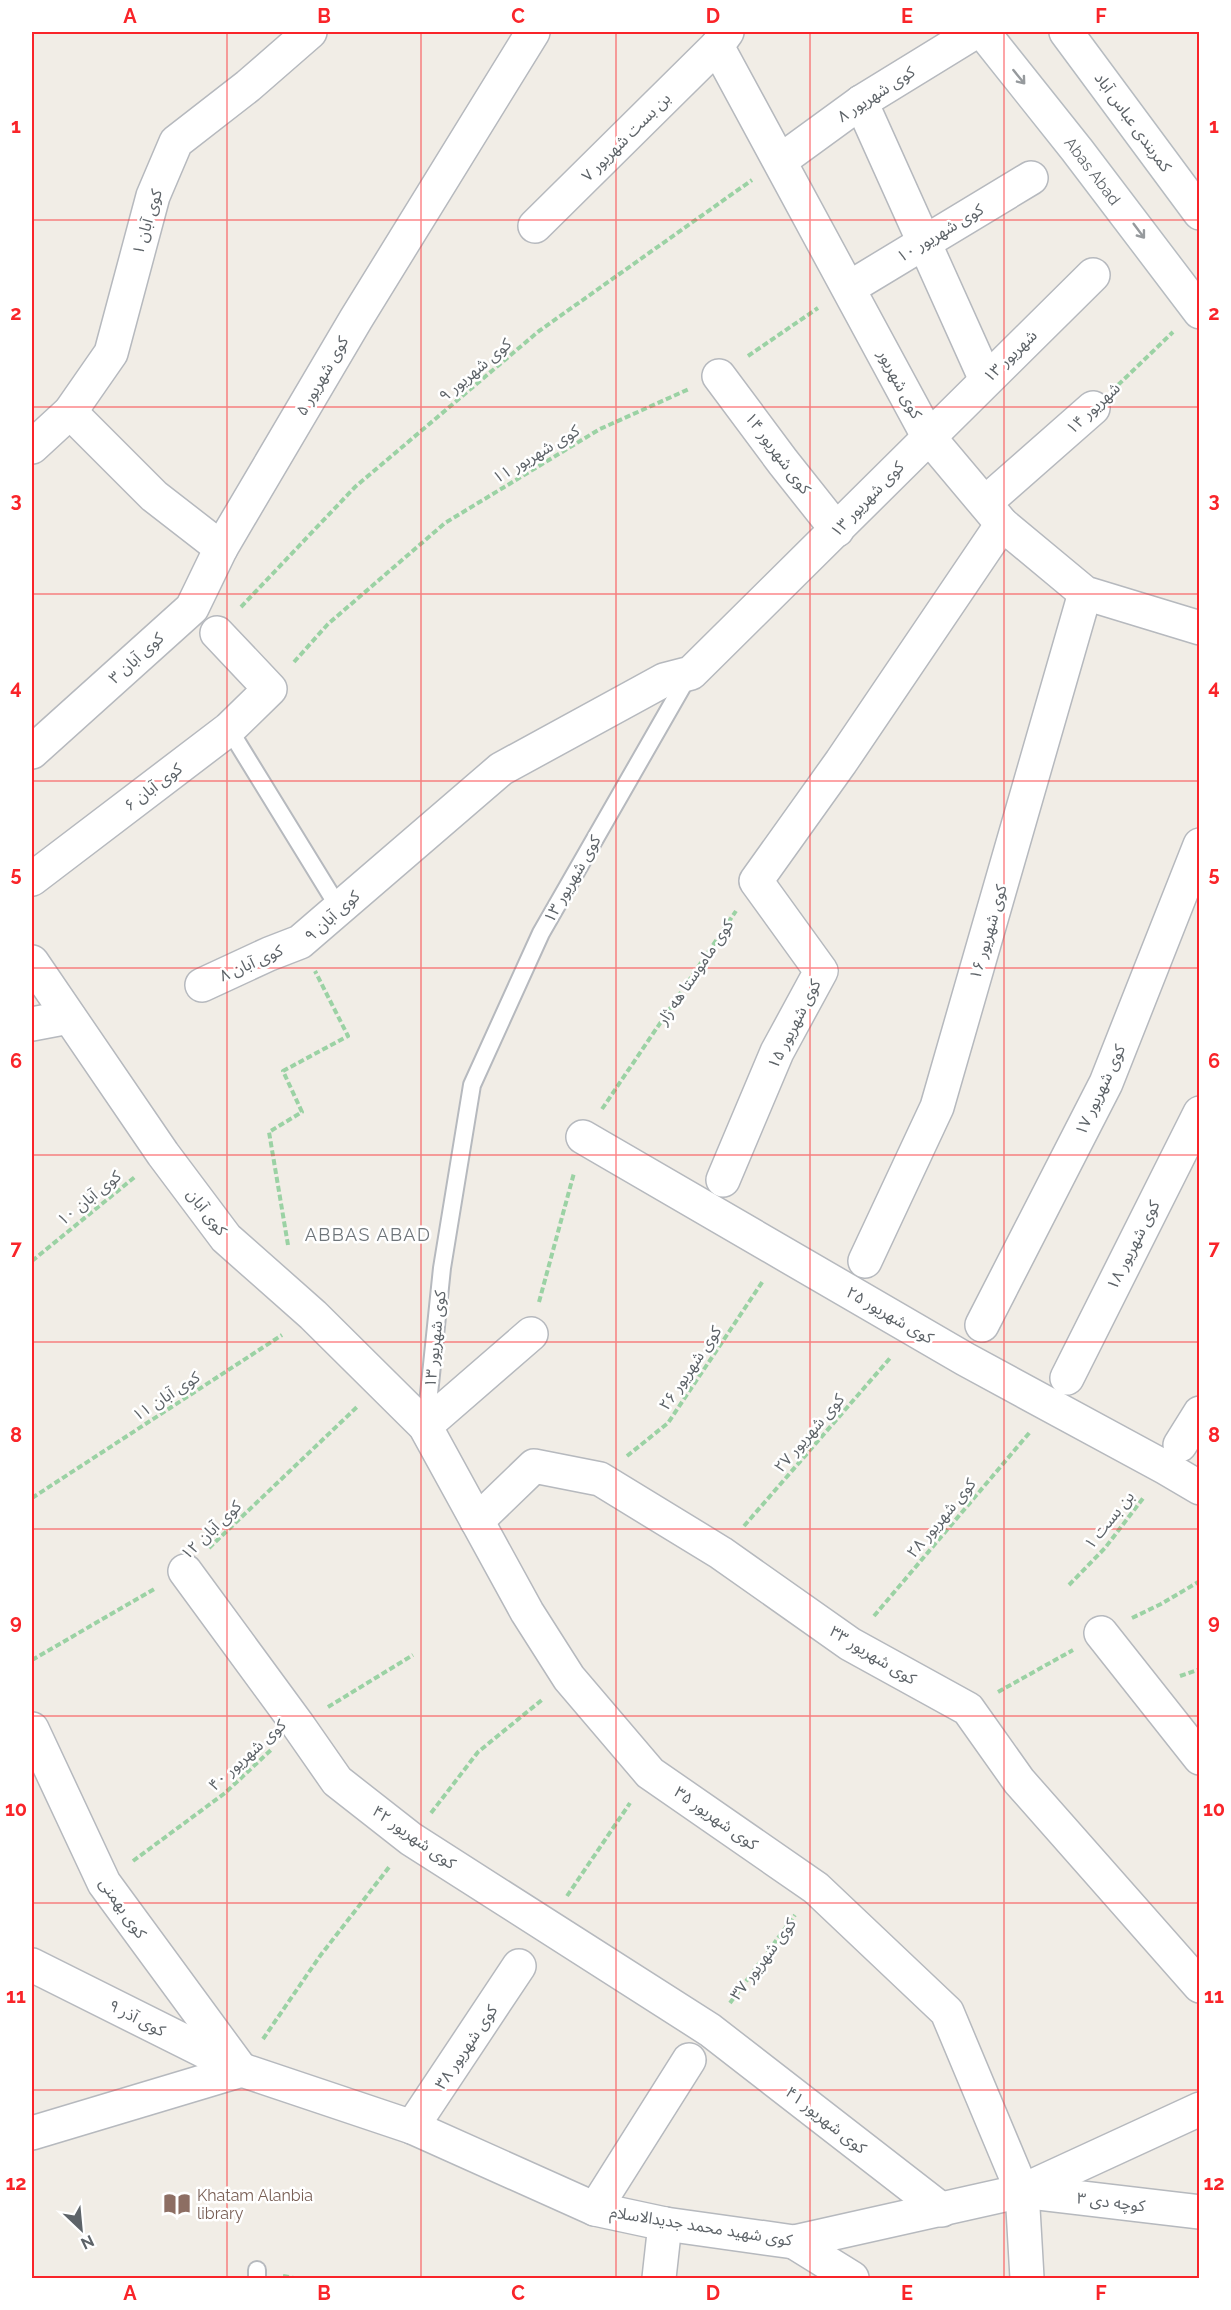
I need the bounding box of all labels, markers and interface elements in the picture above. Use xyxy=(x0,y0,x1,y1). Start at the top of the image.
text: A xyxy=(123,4,137,28)
text: B xyxy=(317,4,331,28)
text: C xyxy=(511,4,525,28)
text: D xyxy=(706,4,720,28)
text: E xyxy=(901,4,913,28)
text: F xyxy=(1095,4,1107,28)
street label: کوی شهریور ۸ xyxy=(834,62,919,126)
one-way arrow xyxy=(1013,69,1026,85)
street label: کمربندی عباس آباد xyxy=(1091,69,1176,176)
street label: بن بست شهریور ۷ xyxy=(578,89,674,185)
text: 1 xyxy=(11,114,21,138)
text: 1 xyxy=(1209,114,1219,138)
street label: Abas Abad xyxy=(1061,133,1125,209)
street label: کوی آبان ۱ xyxy=(128,187,166,257)
street label: کوی شهریور ۱۰ xyxy=(893,200,987,266)
one-way arrow xyxy=(1132,223,1145,239)
text: 2 xyxy=(10,301,22,325)
text: 2 xyxy=(1208,301,1220,325)
street label: شهریور ۱۳ xyxy=(979,326,1041,386)
street label: کوی شهریور ۵ xyxy=(292,333,353,419)
street label: کوی شهریور ۹ xyxy=(435,334,515,406)
street label: کوی شهریور xyxy=(874,345,926,422)
street label: شهریور ۱۴ xyxy=(1062,378,1124,438)
street label: کوی شهریور ۱۴ xyxy=(741,408,815,498)
street label: کوی شهریور ۱۱ xyxy=(489,421,583,487)
street label: کوی شهریور ۱۳ xyxy=(826,457,908,541)
text: 3 xyxy=(10,488,22,512)
text: 3 xyxy=(1208,488,1220,512)
street label: کوی آبان ۳ xyxy=(105,628,168,688)
text: 4 xyxy=(10,675,22,699)
text: 4 xyxy=(1208,675,1220,699)
street label: کوی آبان ۶ xyxy=(120,759,186,815)
street label: کوی شهریور ۱۳ xyxy=(539,832,605,926)
text: 5 xyxy=(10,862,22,886)
text: 5 xyxy=(1208,862,1220,886)
street label: کوی شهریور ۱۶ xyxy=(965,882,1011,981)
street label: کوی آبان ۹ xyxy=(301,886,364,946)
street label: کوی ماموستا هه ژار xyxy=(652,915,737,1029)
street label: کوی آبان ۸ xyxy=(216,940,286,985)
street label: کوی شهریور ۱۵ xyxy=(763,976,825,1072)
street label: کوی شهریور ۱۷ xyxy=(1071,1041,1129,1138)
text: 6 xyxy=(10,1049,22,1073)
text: 6 xyxy=(1208,1049,1220,1073)
street label: کوی آبان ۱۰ xyxy=(53,1166,125,1229)
street label: کوی آبان xyxy=(183,1185,231,1239)
street label: کوی شهریور ۱۸ xyxy=(1102,1197,1164,1293)
district label: ABBAS ABAD xyxy=(305,1224,431,1245)
text: 7 xyxy=(10,1236,22,1260)
text: 7 xyxy=(1208,1236,1220,1260)
street label: کوی شهریور ۲۵ xyxy=(843,1282,937,1348)
street label: کوی شهریور ۱۳ xyxy=(420,1289,450,1388)
street label: کوی شهریور ۲۶ xyxy=(655,1322,725,1414)
street label: کوی آبان ۱۱ xyxy=(129,1367,204,1425)
street label: کوی شهریور ۲۷ xyxy=(770,1390,848,1476)
text: 8 xyxy=(10,1423,22,1447)
text: 8 xyxy=(1208,1423,1220,1447)
street label: کوی شهریور ۲۸ xyxy=(902,1474,980,1561)
street label: بن بست ۱ xyxy=(1080,1487,1138,1553)
street label: کوی آبان ۱۲ xyxy=(177,1496,245,1563)
text: 9 xyxy=(10,1610,22,1634)
text: 9 xyxy=(1208,1610,1220,1634)
street label: کوی شهریور ۳۳ xyxy=(826,1622,920,1688)
street label: کوی شهریور ۴۰ xyxy=(204,1715,290,1795)
street label: کوی شهریور ۳۵ xyxy=(671,1782,762,1854)
text: 10 xyxy=(5,1797,27,1821)
text: 10 xyxy=(1203,1797,1225,1821)
street label: کوی شهریور ۴۲ xyxy=(369,1801,460,1873)
street label: کوی بهمنی xyxy=(95,1874,151,1942)
street label: کوی شهریور ۳۷ xyxy=(726,1914,800,2004)
text: 11 xyxy=(6,1984,26,2008)
text: 11 xyxy=(1204,1984,1224,2008)
street label: کوی آذر ۹ xyxy=(106,1996,169,2040)
street label: کوی شهریور ۳۸ xyxy=(431,2001,501,2093)
street label: کوی شهریور ۴۱ xyxy=(782,2083,871,2158)
text: 12 xyxy=(5,2171,27,2195)
text: 12 xyxy=(1203,2171,1225,2195)
place label: Khatam Alanbia library xyxy=(197,2186,313,2223)
street label: کوچه دی ۳ xyxy=(1076,2188,1147,2217)
library icon: Khatam Alanbia library xyxy=(162,2189,192,2219)
north arrow xyxy=(51,2199,111,2259)
street label: کوی شهید محمد جدیدالاسلام xyxy=(608,2202,794,2253)
text: N xyxy=(78,2231,97,2253)
text: A xyxy=(123,2281,137,2305)
text: B xyxy=(317,2281,331,2305)
text: C xyxy=(511,2281,525,2305)
text: D xyxy=(706,2281,720,2305)
text: E xyxy=(901,2281,913,2305)
text: F xyxy=(1095,2281,1107,2305)

